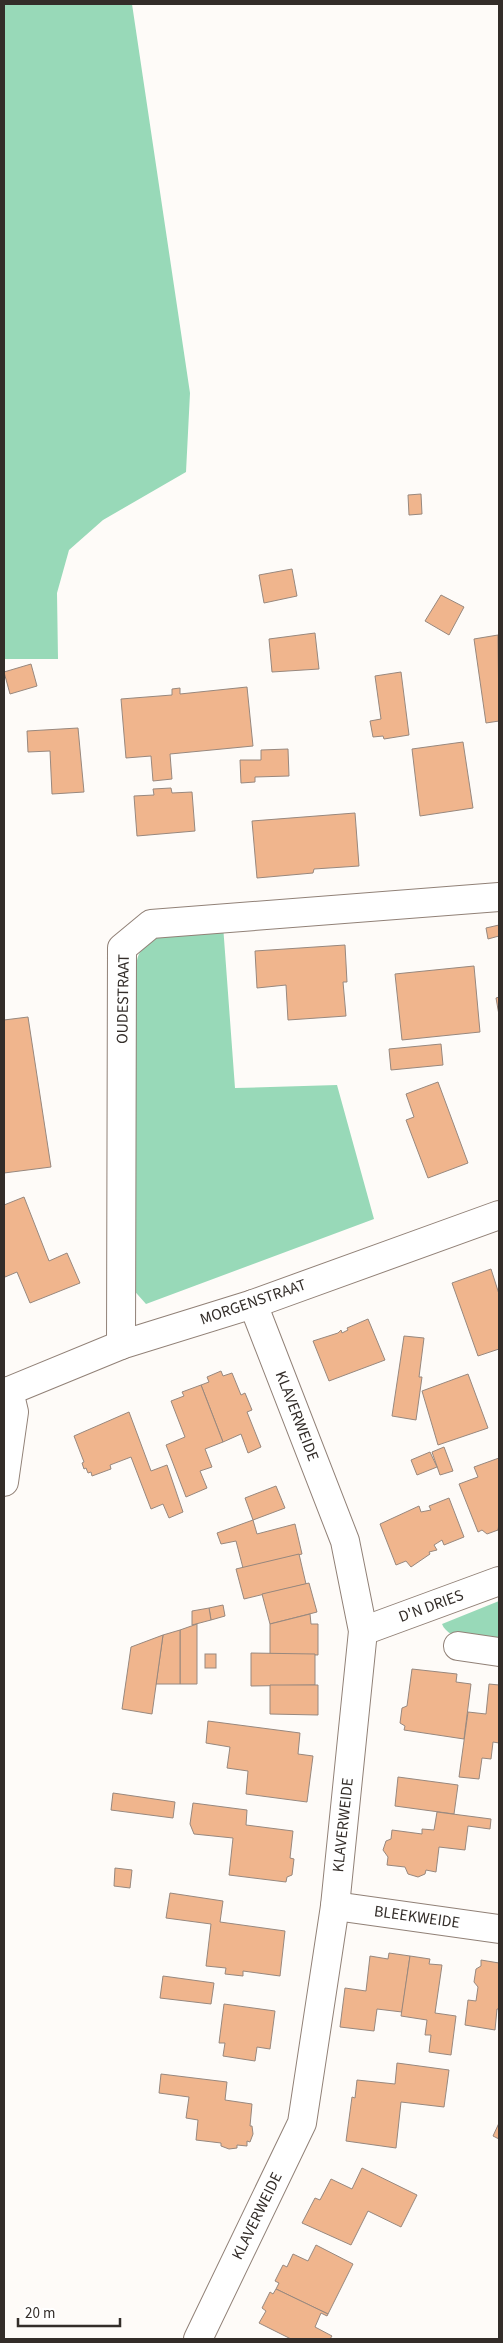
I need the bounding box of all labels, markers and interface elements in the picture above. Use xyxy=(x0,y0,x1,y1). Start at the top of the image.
street label: OUDESTRAAT xyxy=(111,953,135,1044)
street label: MORGENSTRAAT xyxy=(197,1273,309,1330)
street label: KLAVERWEIDE xyxy=(270,1368,324,1464)
street label: D'N DRIES xyxy=(396,1584,466,1628)
street label: KLAVERWEIDE xyxy=(327,1777,359,1873)
street label: BLEEKWEIDE xyxy=(373,1900,461,1934)
street label: KLAVERWEIDE xyxy=(226,2169,288,2263)
scale bar xyxy=(18,2296,120,2328)
text: 20 m xyxy=(25,2303,55,2324)

